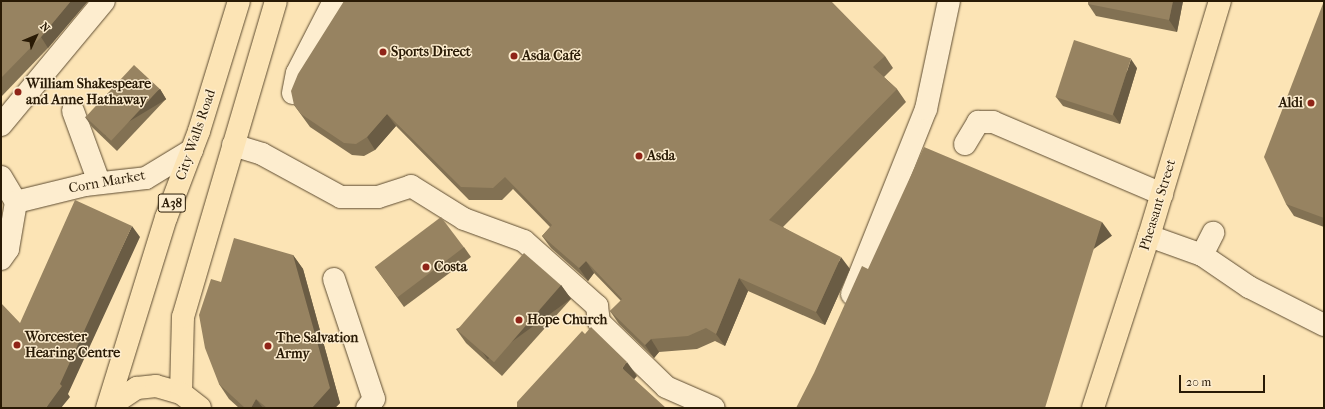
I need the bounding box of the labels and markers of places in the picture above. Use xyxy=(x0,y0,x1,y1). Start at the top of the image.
place label: Sports Direct xyxy=(391,44,471,60)
marker: Sports Direct xyxy=(378,47,388,57)
place label: Asda Café xyxy=(522,48,581,64)
marker: Asda Café xyxy=(509,51,519,61)
place label: William Shakespeare and Anne Hathaway xyxy=(26,76,151,108)
marker: William Shakespeare and Anne Hathaway xyxy=(13,87,23,97)
place label: Aldi xyxy=(1278,95,1303,111)
marker: Aldi xyxy=(1306,98,1316,108)
place label: Asda xyxy=(647,148,675,164)
marker: Asda xyxy=(634,151,644,161)
place label: Costa xyxy=(434,259,467,275)
marker: Costa xyxy=(421,262,431,272)
place label: Hope Church xyxy=(527,312,607,328)
marker: Hope Church xyxy=(514,315,524,325)
place label: Worcester Hearing Centre xyxy=(25,329,120,362)
place label: The Salvation Army xyxy=(276,330,358,362)
marker: Worcester Hearing Centre xyxy=(12,340,22,350)
marker: The Salvation Army xyxy=(263,341,273,351)

